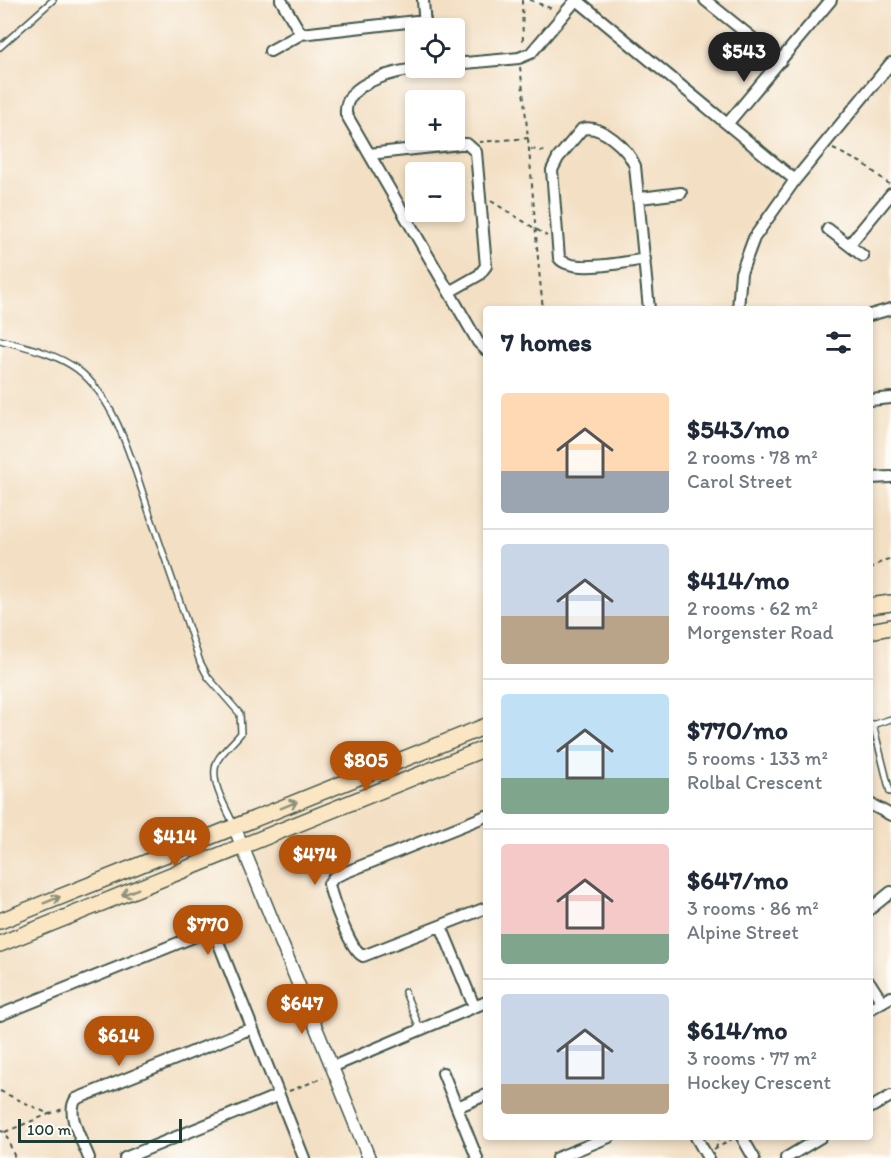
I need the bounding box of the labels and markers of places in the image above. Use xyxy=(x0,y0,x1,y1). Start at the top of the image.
pin: $543 xyxy=(708,32,780,83)
pin: $805 xyxy=(330,741,402,792)
pin: $414 xyxy=(139,817,211,868)
pin: $474 xyxy=(279,835,351,886)
pin: $770 xyxy=(172,905,244,956)
pin: $647 xyxy=(266,984,338,1035)
pin: $614 xyxy=(83,1016,155,1067)

